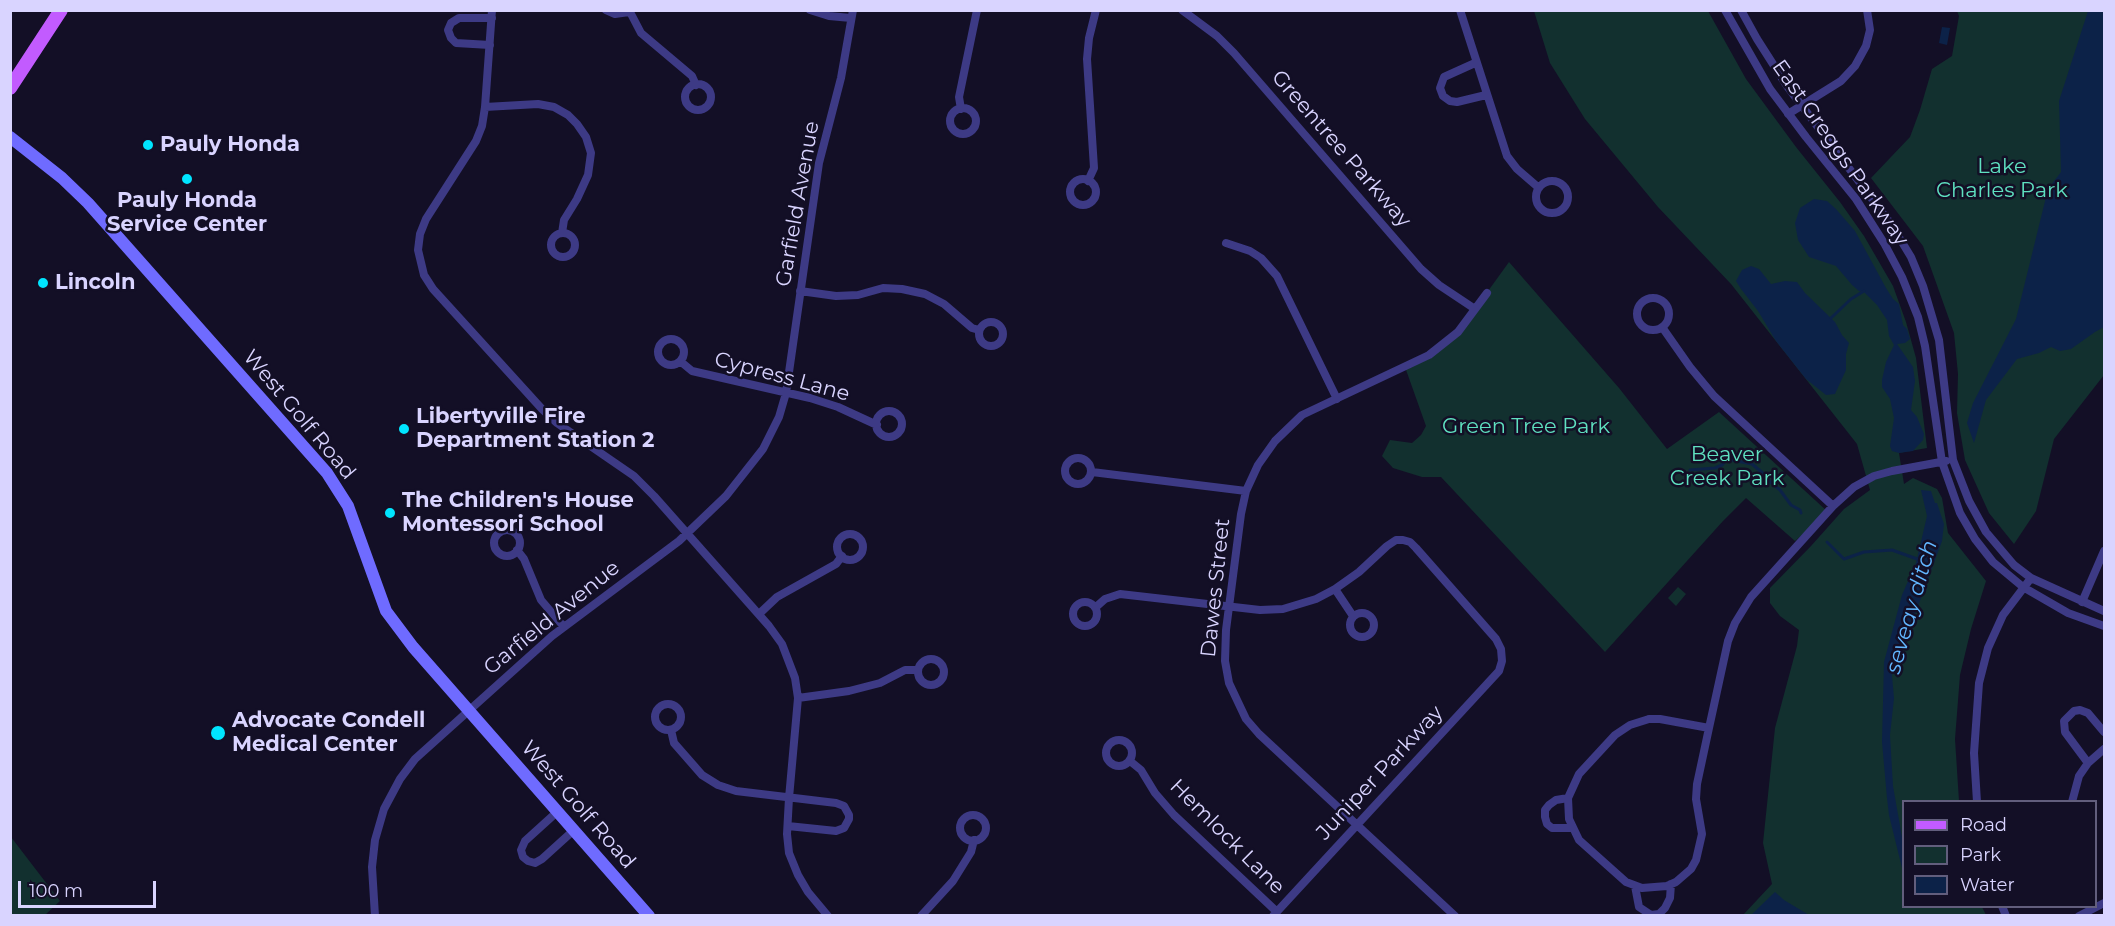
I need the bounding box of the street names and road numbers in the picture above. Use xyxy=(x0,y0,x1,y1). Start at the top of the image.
street label: East Greggs Parkway xyxy=(1766,55,1914,251)
street label: Greentree Parkway xyxy=(1266,65,1416,233)
street label: Garfield Avenue xyxy=(771,119,825,289)
street label: West Golf Road xyxy=(237,345,361,485)
street label: Cypress Lane xyxy=(712,347,852,407)
street label: Dawes Street xyxy=(1196,517,1236,659)
street label: Garfield Avenue xyxy=(479,556,625,680)
street label: Juniper Parkway xyxy=(1311,701,1449,845)
street label: West Golf Road xyxy=(515,736,641,874)
street label: Hemlock Lane xyxy=(1164,774,1290,900)

